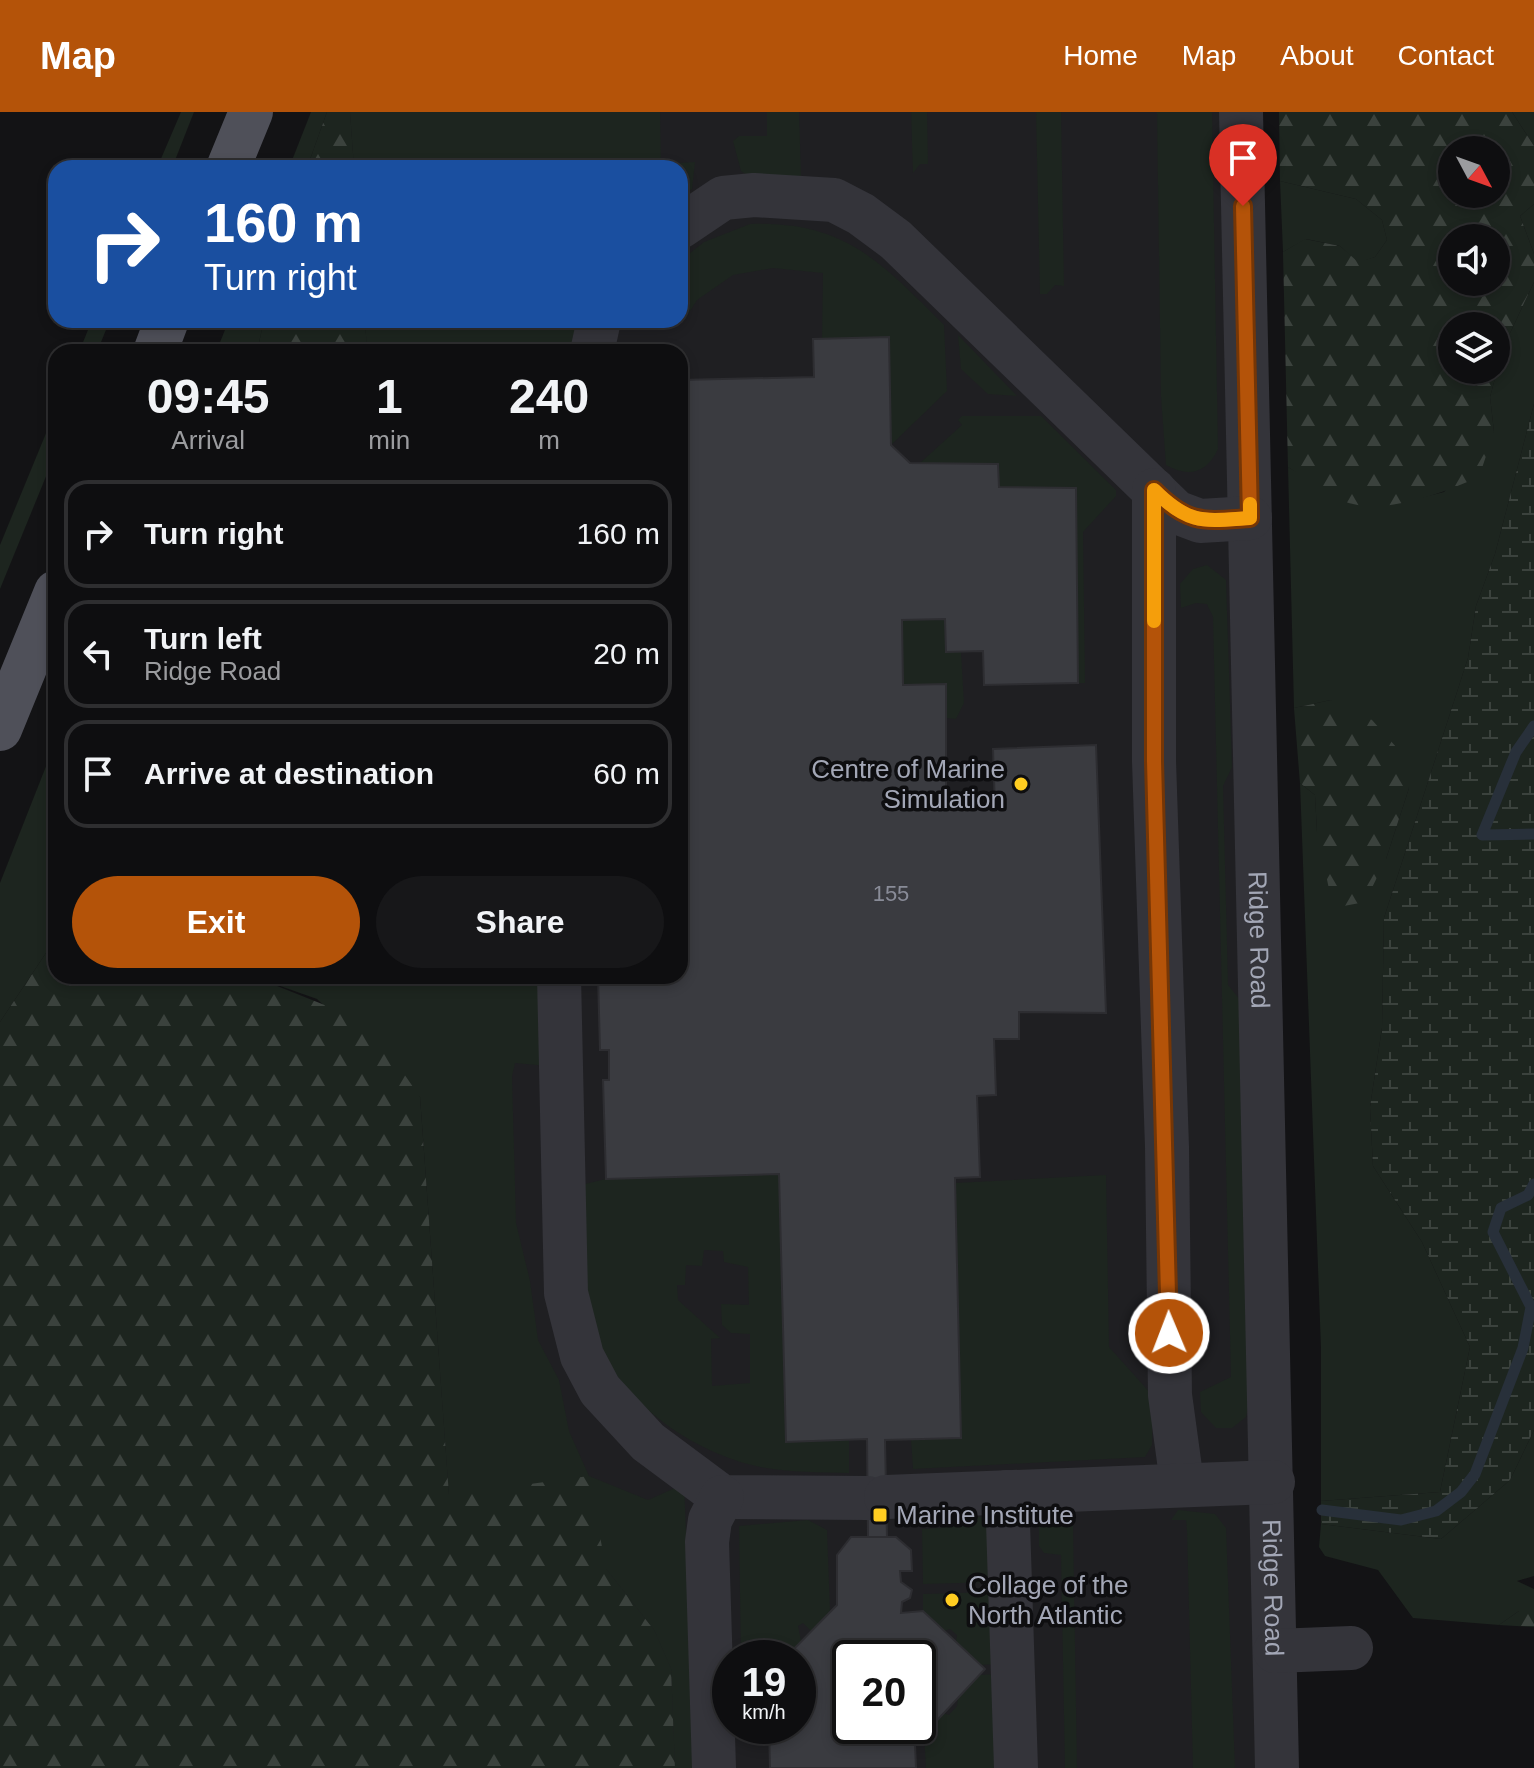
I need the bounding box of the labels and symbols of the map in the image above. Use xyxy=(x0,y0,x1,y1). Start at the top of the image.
pin xyxy=(1209,124,1277,206)
north arrow xyxy=(1438,136,1510,208)
place label: Centre of Marine Simulation xyxy=(811,754,1005,814)
marker: Centre of Marine Simulation xyxy=(1012,775,1030,793)
street label: Ridge Road xyxy=(1243,871,1275,1009)
house number: 155 xyxy=(873,881,909,906)
position arrow xyxy=(1127,1291,1211,1375)
place label: Marine Institute xyxy=(896,1500,1074,1530)
marker: Marine Institute xyxy=(871,1506,889,1524)
street label: Ridge Road xyxy=(1257,1519,1290,1657)
place label: Collage of the North Atlantic xyxy=(968,1570,1128,1630)
marker: Collage of the North Atlantic xyxy=(943,1591,961,1609)
speed limit sign: 20 xyxy=(832,1640,936,1744)

